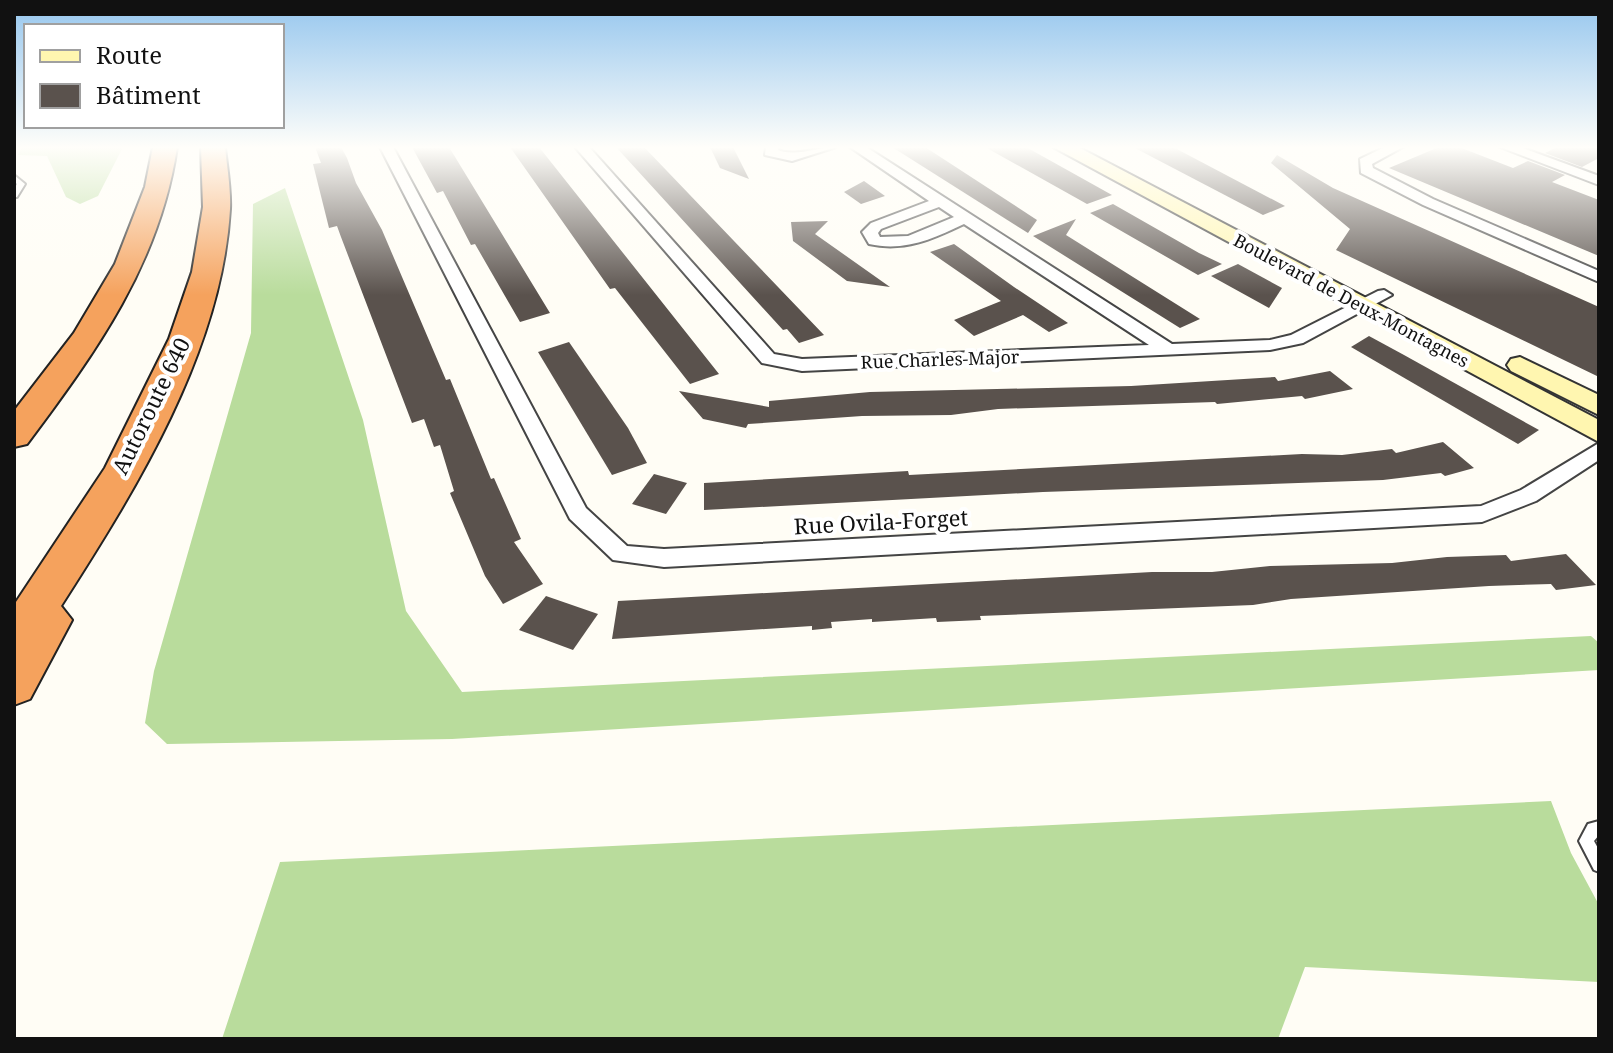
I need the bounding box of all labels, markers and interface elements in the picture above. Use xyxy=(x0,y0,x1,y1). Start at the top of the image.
legend xyxy=(24,24,284,128)
text: Route xyxy=(96,38,162,71)
text: Bâtiment xyxy=(96,78,201,111)
street label: Boulevard de Deux-Montagnes xyxy=(1230,228,1473,373)
street label: Autoroute 640 xyxy=(104,332,196,479)
street label: Rue Charles-Major xyxy=(860,344,1020,374)
street label: Rue Ovila-Forget xyxy=(793,501,969,541)

